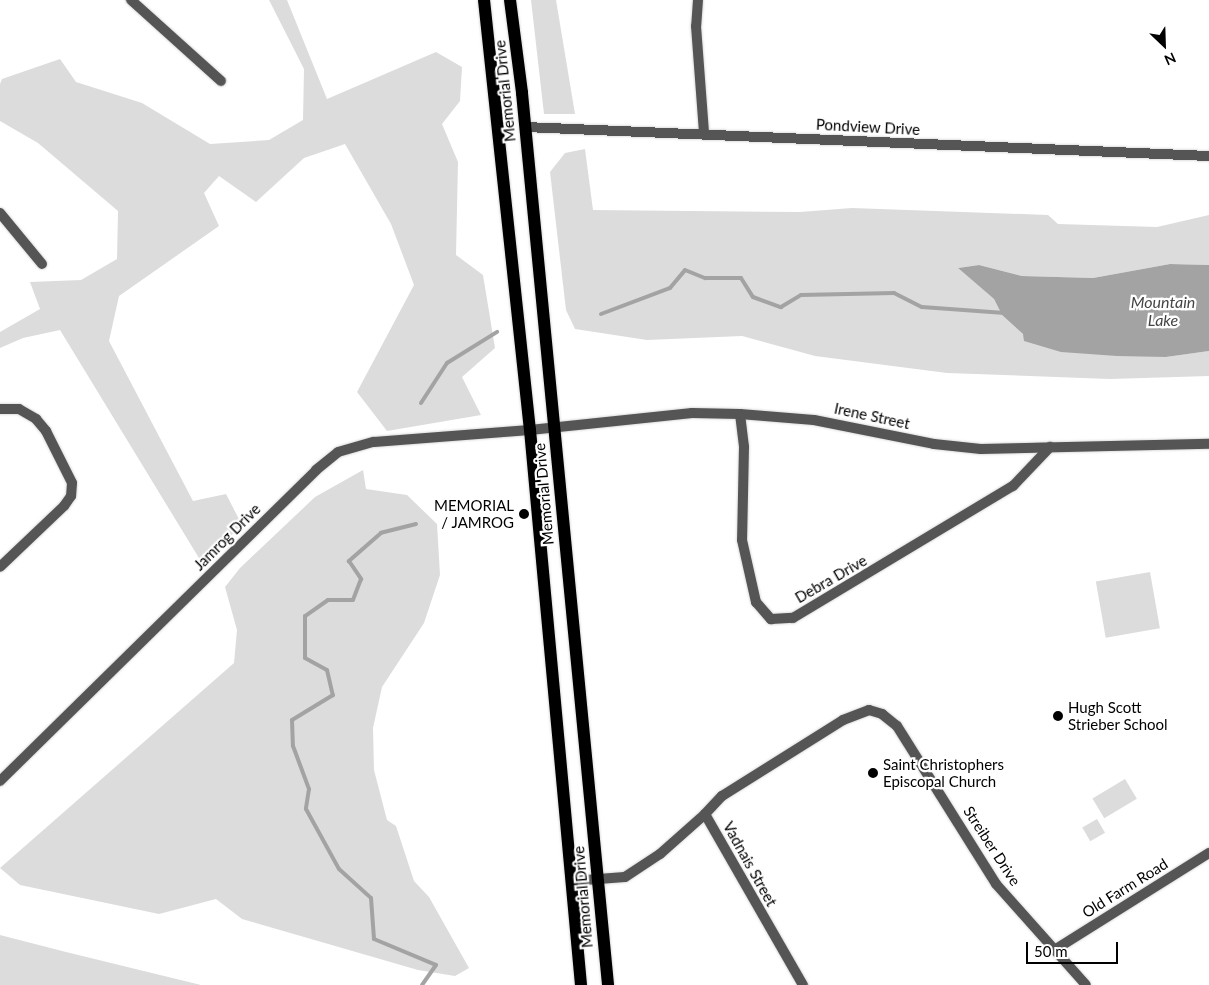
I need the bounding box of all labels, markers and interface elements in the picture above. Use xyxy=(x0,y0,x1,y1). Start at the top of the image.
north arrow xyxy=(1139,20,1189,70)
street label: Memorial Drive xyxy=(491,39,519,143)
text: N xyxy=(1162,49,1179,69)
street label: Pondview Drive xyxy=(815,115,921,139)
water label: Mountain Lake xyxy=(1131,292,1195,330)
street label: Irene Street xyxy=(833,399,911,433)
street label: Memorial Drive xyxy=(531,442,557,546)
place label: MEMORIAL / JAMROG xyxy=(434,496,514,531)
street label: Jamrog Drive xyxy=(190,500,264,574)
marker: MEMORIAL / JAMROG xyxy=(518,508,530,520)
street label: Debra Drive xyxy=(792,551,870,607)
place label: Hugh Scott Strieber School xyxy=(1068,698,1168,733)
marker: Hugh Scott Strieber School xyxy=(1052,710,1064,722)
place label: Saint Christophers Episcopal Church xyxy=(883,755,1004,790)
marker: Saint Christophers Episcopal Church xyxy=(867,767,879,779)
street label: Streiber Drive xyxy=(960,803,1024,889)
street label: Vadnais Street xyxy=(719,818,781,910)
street label: Memorial Drive xyxy=(570,845,596,949)
street label: Old Farm Road xyxy=(1079,855,1171,921)
scale bar xyxy=(1029,932,1122,964)
text: 50 m xyxy=(1034,942,1068,960)

